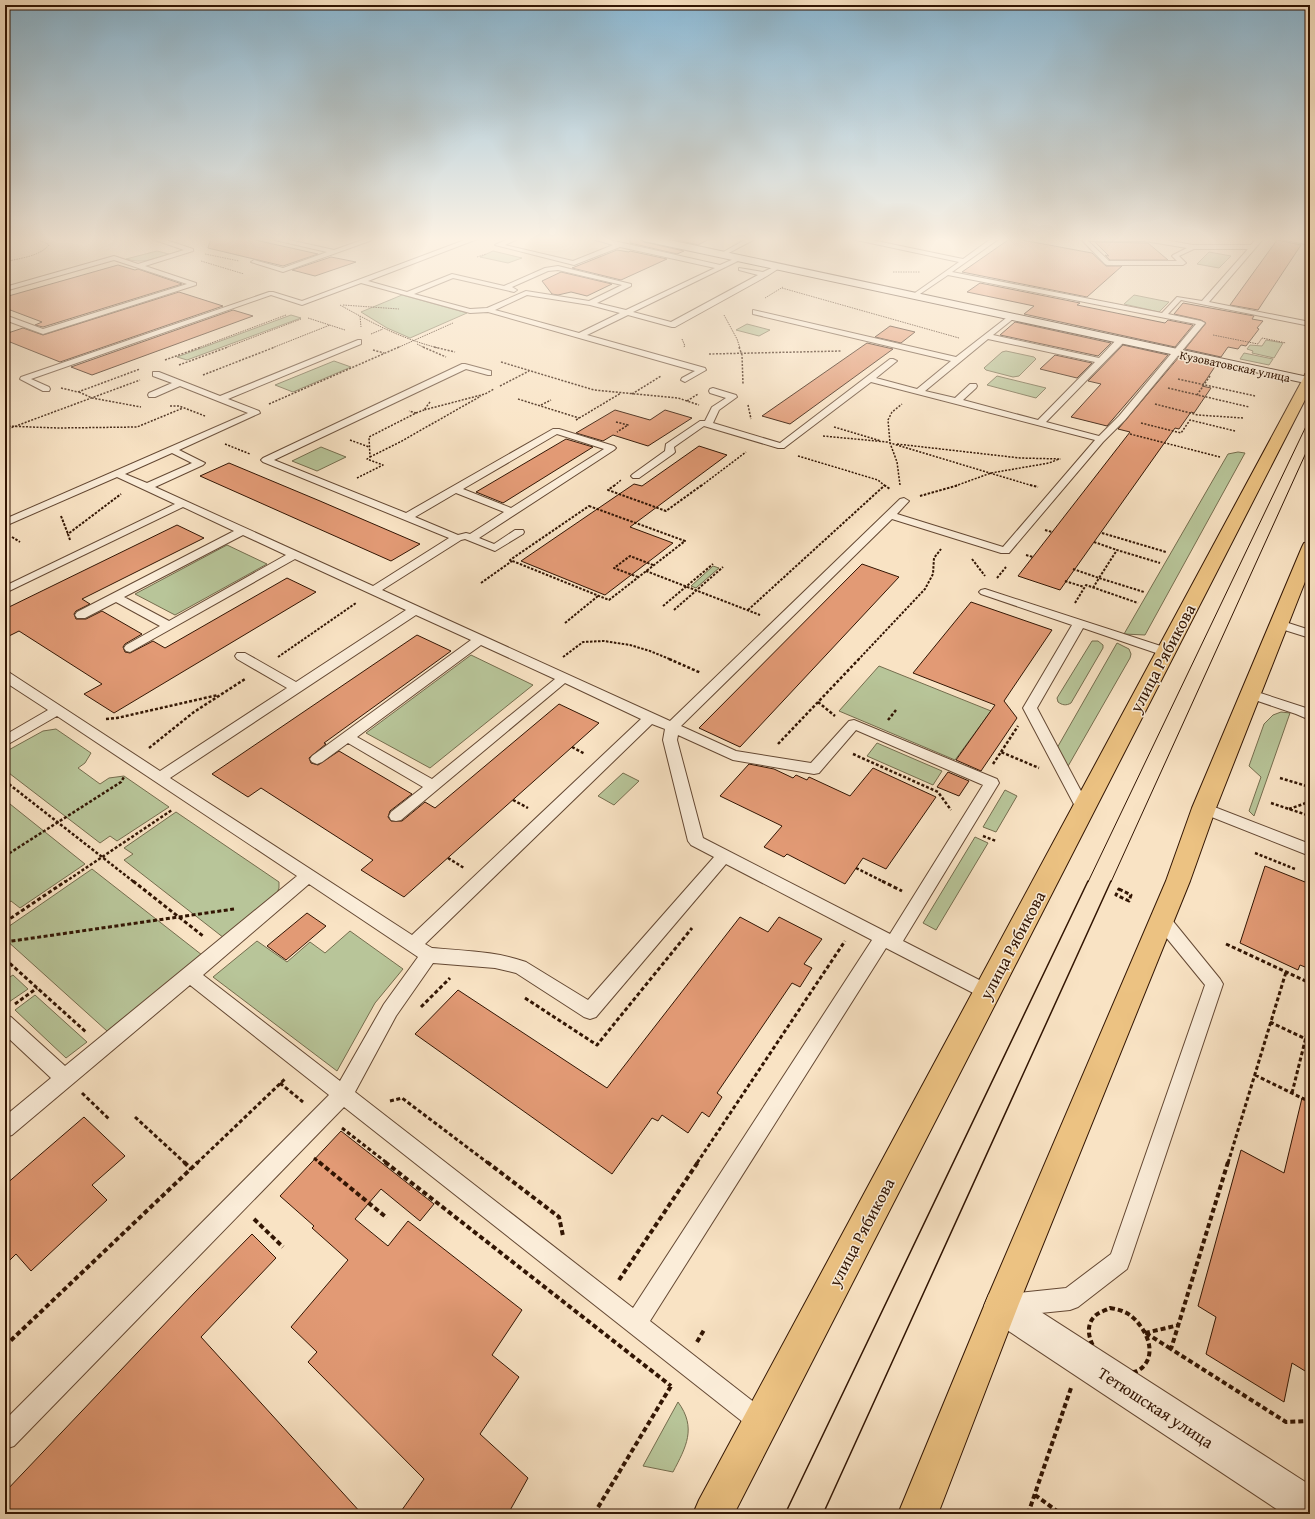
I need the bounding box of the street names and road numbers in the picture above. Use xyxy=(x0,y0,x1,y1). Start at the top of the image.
street label: Кузоватовская улица xyxy=(1178,346,1292,386)
street label: улица Рябикова xyxy=(1122,599,1201,718)
street label: улица Рябикова xyxy=(972,886,1051,1005)
street label: улица Рябикова xyxy=(821,1173,900,1292)
street label: Тетюшская улица xyxy=(1093,1360,1219,1454)

